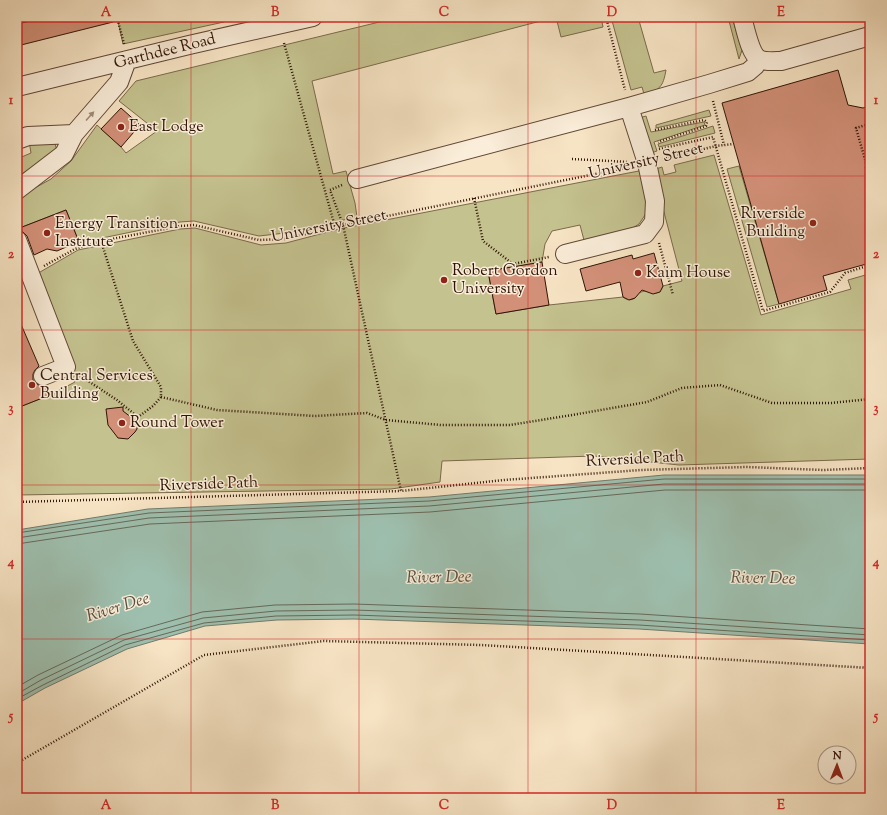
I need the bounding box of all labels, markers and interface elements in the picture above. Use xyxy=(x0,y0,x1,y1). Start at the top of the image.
text: A xyxy=(101,4,112,22)
text: B xyxy=(271,4,280,22)
text: C xyxy=(439,4,449,22)
text: D xyxy=(607,4,617,22)
text: E xyxy=(777,4,785,22)
street label: Garthdee Road xyxy=(112,28,218,76)
text: 1 xyxy=(9,92,14,110)
text: 1 xyxy=(874,92,879,110)
one-way arrow xyxy=(85,111,94,122)
place label: East Lodge xyxy=(129,116,204,139)
marker: East Lodge xyxy=(116,122,126,132)
street label: University Street xyxy=(586,137,706,186)
place label: Riverside Building xyxy=(741,203,805,244)
street label: University Street xyxy=(269,204,389,249)
place label: Energy Transition Institute xyxy=(55,213,179,254)
marker: Riverside Building xyxy=(808,218,818,228)
marker: Energy Transition Institute xyxy=(42,228,52,238)
text: 2 xyxy=(8,246,15,264)
text: 2 xyxy=(873,246,880,264)
place label: Robert Gordon University xyxy=(452,260,558,301)
place label: Kaim House xyxy=(646,262,731,285)
marker: Kaim House xyxy=(633,268,643,278)
marker: Robert Gordon University xyxy=(439,275,449,285)
place label: Central Services Building xyxy=(40,365,153,406)
marker: Central Services Building xyxy=(27,380,37,390)
text: 3 xyxy=(8,400,14,418)
text: 3 xyxy=(873,400,879,418)
place label: Round Tower xyxy=(130,412,224,435)
marker: Round Tower xyxy=(117,418,127,428)
street label: Riverside Path xyxy=(585,446,685,474)
street label: Riverside Path xyxy=(159,472,259,498)
text: 4 xyxy=(7,554,15,572)
text: 4 xyxy=(872,554,880,572)
water label: River Dee xyxy=(406,565,472,591)
water label: River Dee xyxy=(730,566,796,592)
water label: River Dee xyxy=(83,587,153,629)
text: 5 xyxy=(8,708,14,726)
text: 5 xyxy=(873,708,879,726)
north arrow xyxy=(817,745,857,785)
text: N xyxy=(832,748,842,764)
text: A xyxy=(101,797,112,815)
text: B xyxy=(271,797,280,815)
text: C xyxy=(439,797,449,815)
text: D xyxy=(607,797,617,815)
text: E xyxy=(777,797,785,815)

